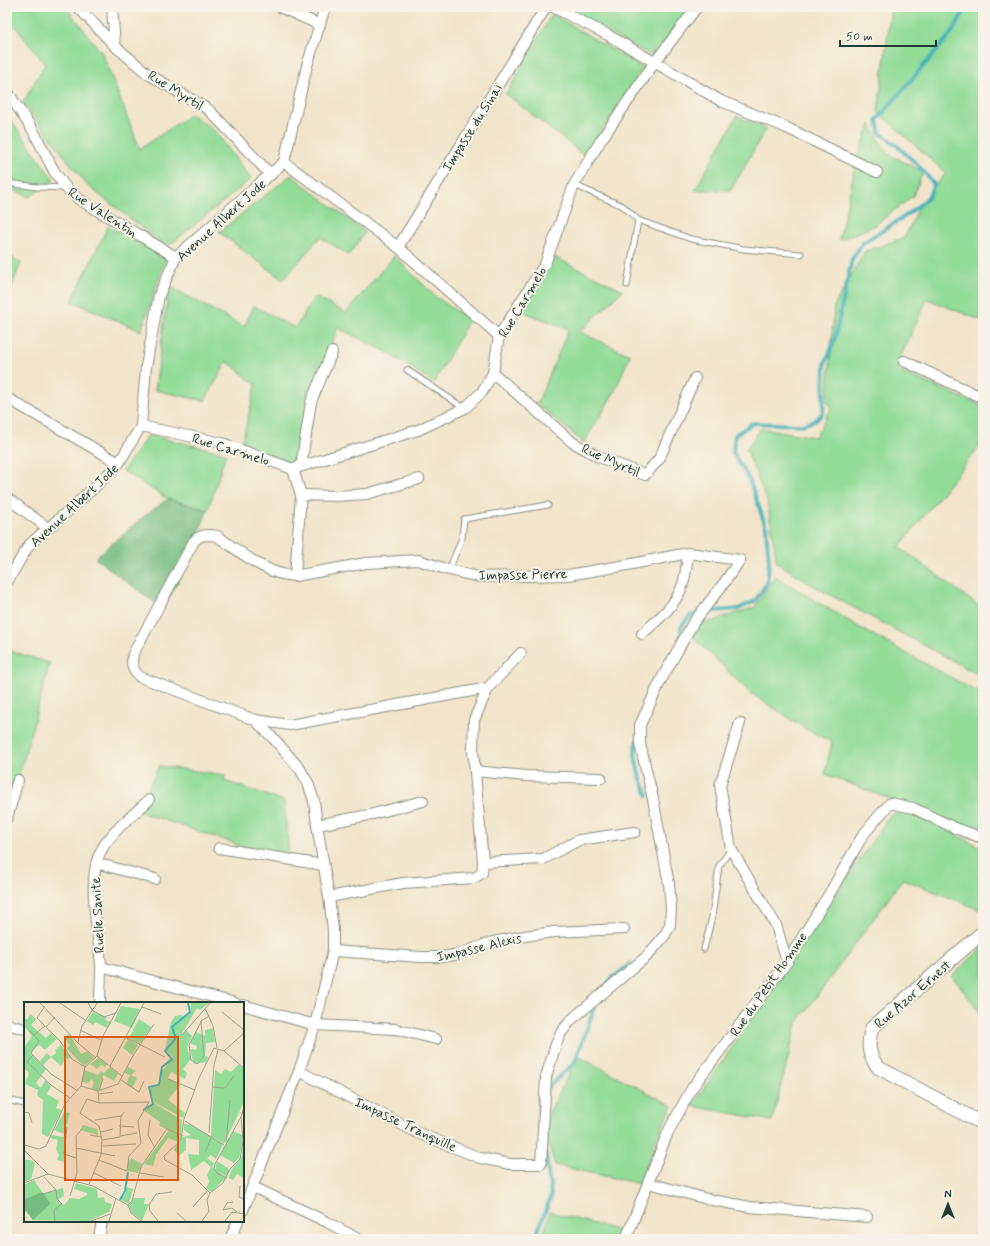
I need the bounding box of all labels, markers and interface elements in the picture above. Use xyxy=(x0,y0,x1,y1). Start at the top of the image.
scale bar xyxy=(840,22,936,48)
text: 50 m xyxy=(846,29,873,45)
street label: Rue Myrtil xyxy=(144,67,207,115)
street label: Impasse du Sinaï xyxy=(439,80,507,175)
street label: Avenue Albert Jode xyxy=(173,176,270,266)
street label: Rue Valentin xyxy=(64,184,141,242)
street label: Rue Carmelo xyxy=(495,263,551,341)
street label: Rue Carmelo xyxy=(190,430,272,470)
street label: Rue Myrtil xyxy=(578,440,643,482)
street label: Avenue Albert Jode xyxy=(27,460,123,551)
street label: Impasse Pierre xyxy=(479,565,568,585)
street label: Ruelle Sanite xyxy=(87,876,109,954)
street label: Impasse Alexis xyxy=(435,929,523,966)
street label: Rue du Petit Homme xyxy=(726,929,812,1040)
street label: Rue Azor Ernest xyxy=(871,956,955,1033)
inset map xyxy=(24,1002,244,1222)
street label: Impasse Tranquille xyxy=(352,1093,460,1157)
north arrow xyxy=(928,1184,968,1224)
text: N xyxy=(944,1188,952,1202)

